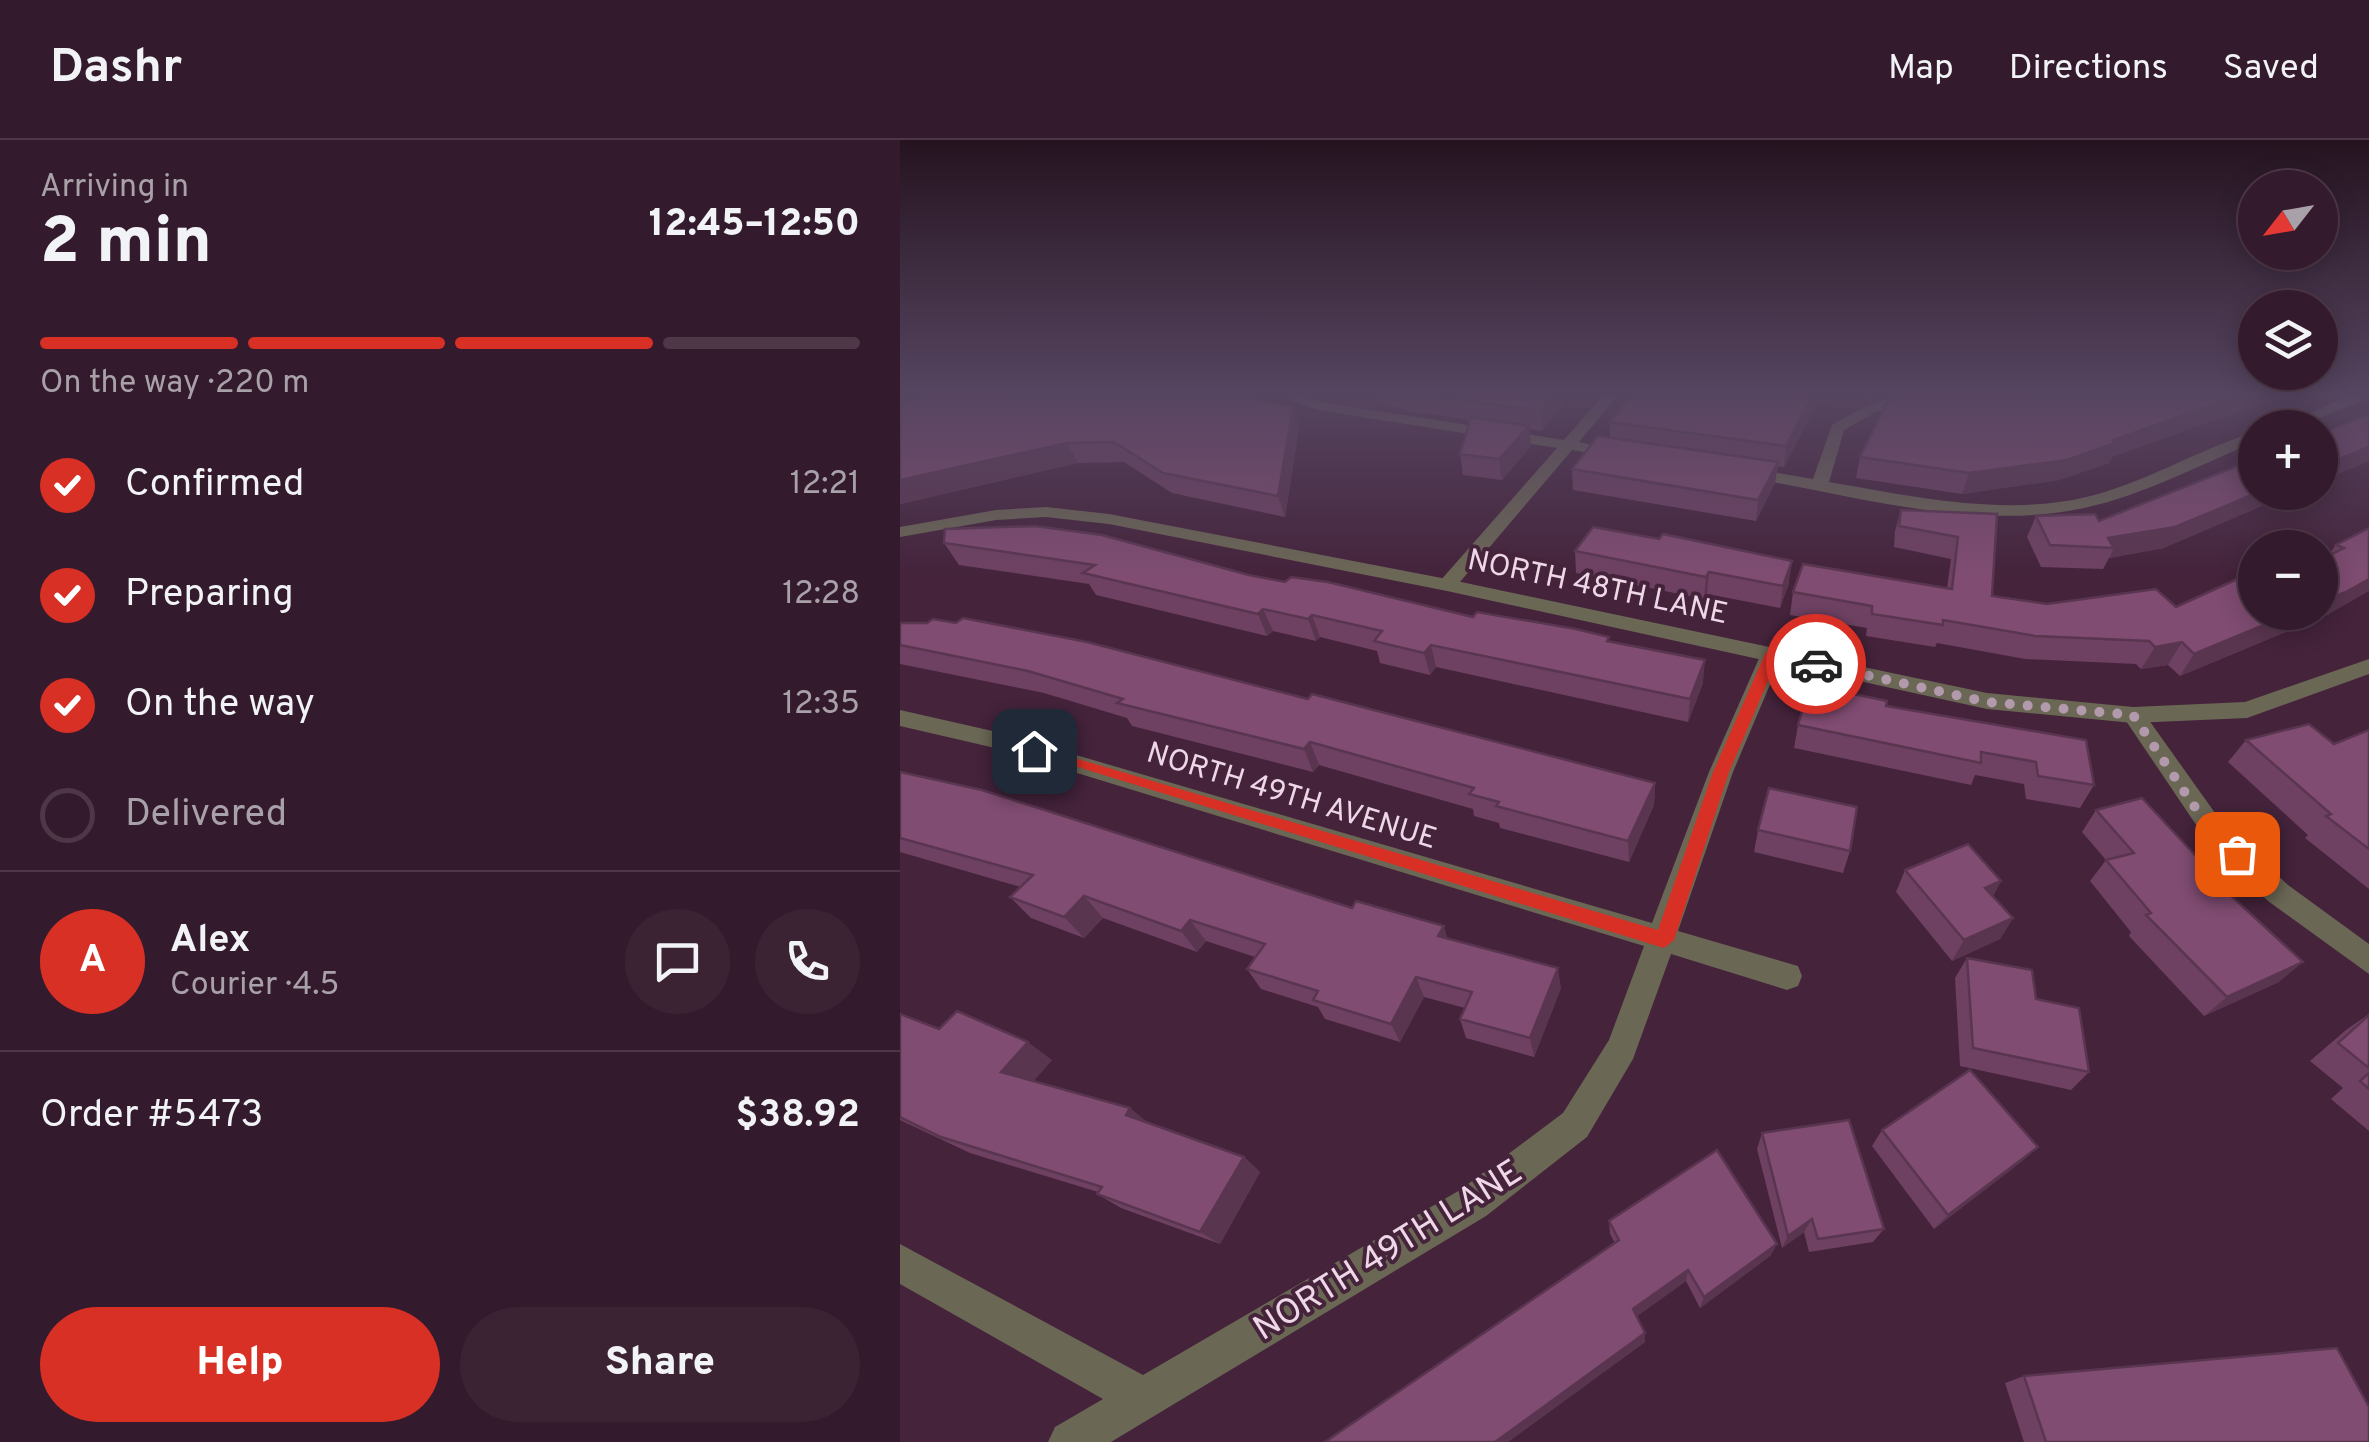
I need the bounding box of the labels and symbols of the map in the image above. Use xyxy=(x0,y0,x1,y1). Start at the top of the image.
north arrow xyxy=(2238,170,2338,270)
street label: NORTH 48TH LANE xyxy=(1464,543,1731,634)
courier xyxy=(1766,614,1866,714)
pin xyxy=(992,709,1077,794)
street label: NORTH 49TH AVENUE xyxy=(1142,736,1441,859)
pin xyxy=(2195,812,2280,897)
street label: NORTH 49TH LANE xyxy=(1246,1151,1531,1352)

